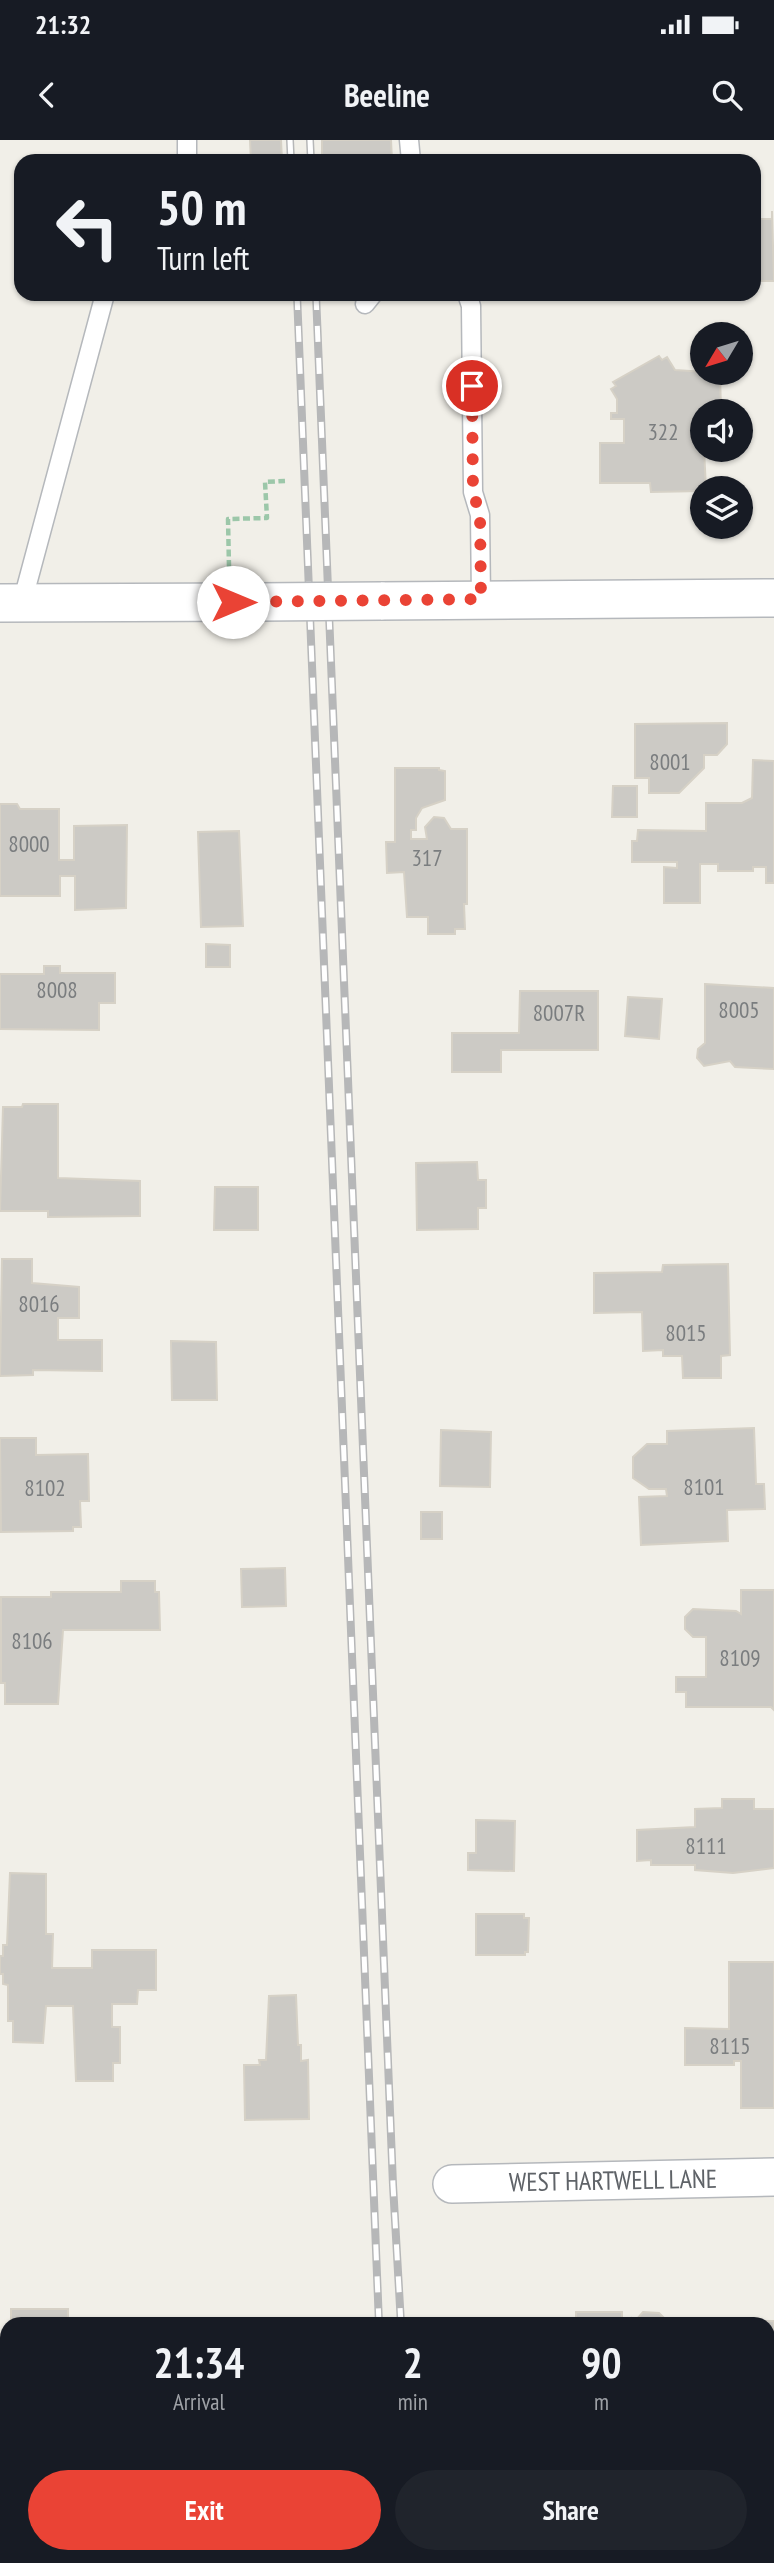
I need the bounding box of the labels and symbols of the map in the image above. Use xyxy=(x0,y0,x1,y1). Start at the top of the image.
north arrow xyxy=(690,322,752,385)
pin xyxy=(442,356,502,416)
house number: 322 xyxy=(647,417,679,446)
position arrow xyxy=(196,565,270,639)
house number: 8001 xyxy=(649,747,691,776)
house number: 8000 xyxy=(8,829,50,858)
house number: 317 xyxy=(411,843,443,872)
house number: 8008 xyxy=(36,975,78,1004)
house number: 8005 xyxy=(718,995,760,1024)
house number: 8007R xyxy=(533,998,585,1027)
house number: 8016 xyxy=(18,1289,60,1318)
house number: 8015 xyxy=(665,1318,707,1347)
house number: 8101 xyxy=(683,1472,725,1501)
house number: 8102 xyxy=(24,1473,66,1502)
house number: 8106 xyxy=(11,1626,53,1655)
house number: 8109 xyxy=(719,1643,761,1672)
house number: 8111 xyxy=(685,1831,727,1860)
house number: 8115 xyxy=(709,2031,751,2060)
street label: WEST HARTWELL LANE xyxy=(509,2162,717,2198)

